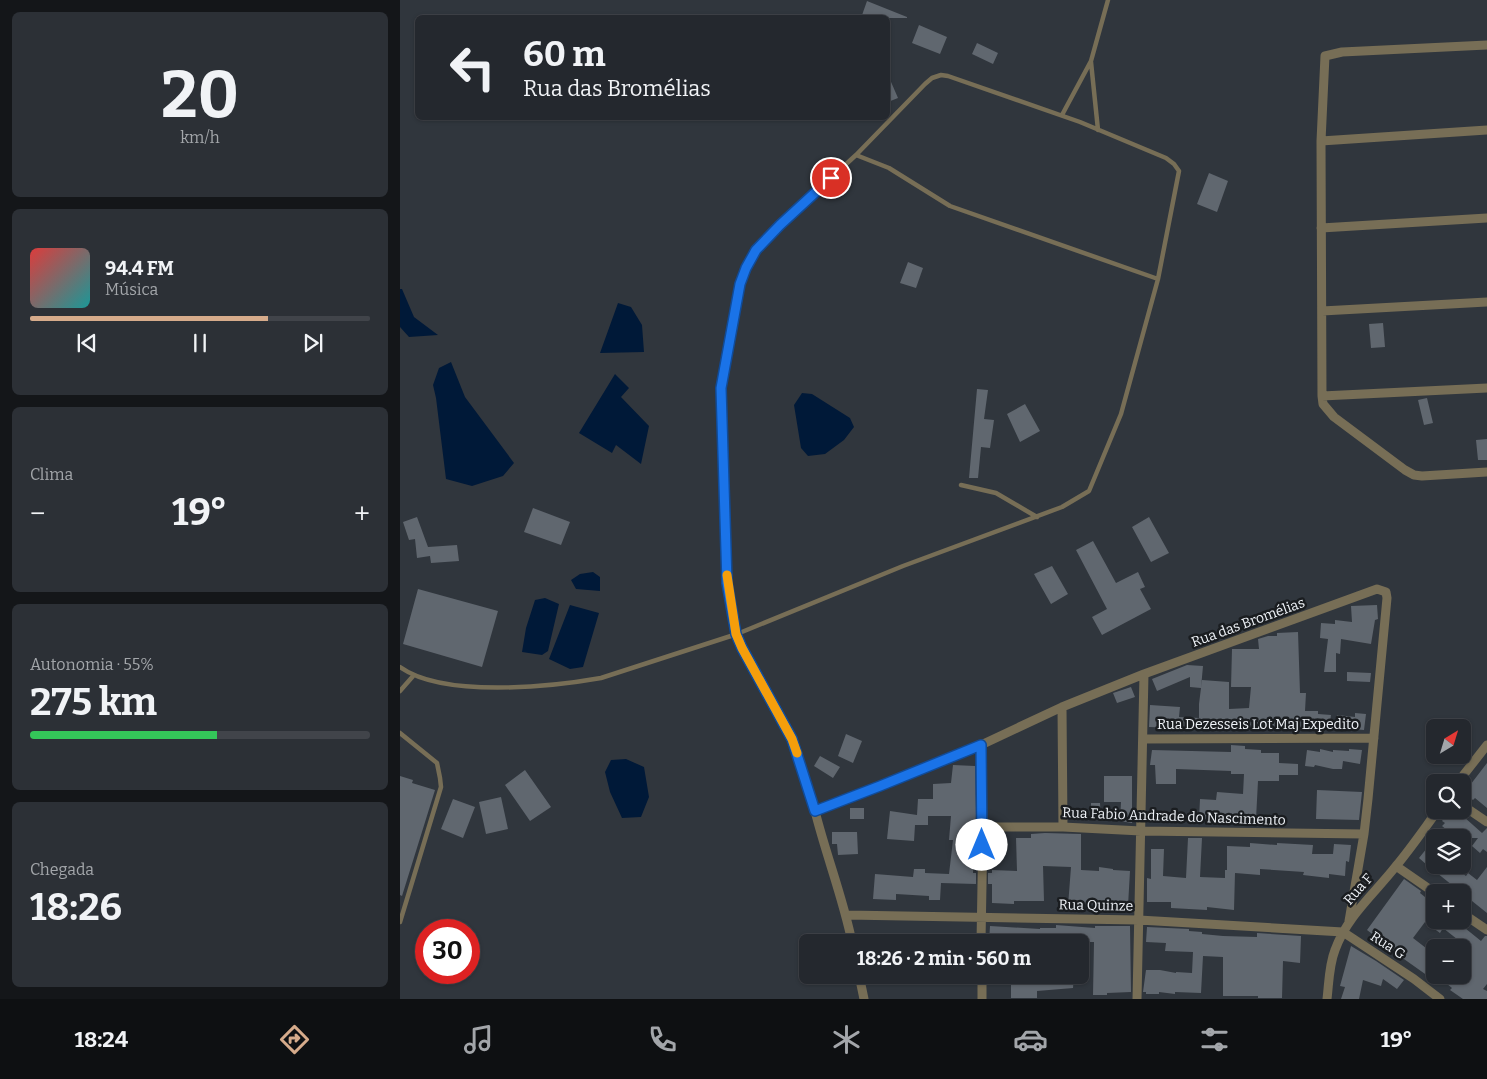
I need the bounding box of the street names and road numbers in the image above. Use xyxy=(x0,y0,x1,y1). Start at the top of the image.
street label: Rua das Bromélias xyxy=(1189,594,1307,651)
street label: Rua Dezesseis Lot Maj Expedito xyxy=(1157,716,1359,733)
street label: Rua Fabio Andrade do Nascimento xyxy=(1062,804,1286,829)
street label: Rua F xyxy=(1340,870,1377,908)
street label: Rua Quinze xyxy=(1059,896,1133,915)
street label: Rua G xyxy=(1367,928,1408,963)

